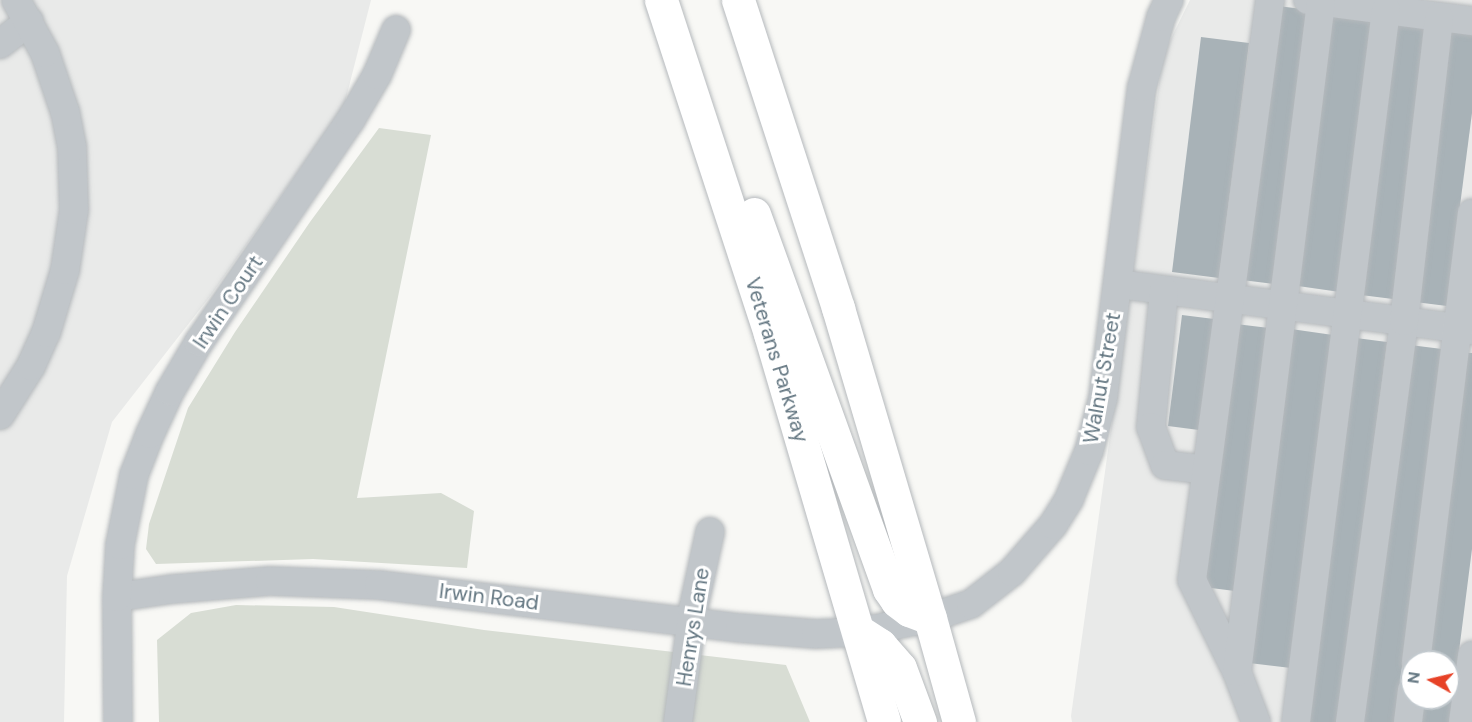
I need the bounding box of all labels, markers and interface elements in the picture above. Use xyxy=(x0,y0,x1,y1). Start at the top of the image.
street label: Irwin Court xyxy=(188,251,268,353)
street label: Veterans Parkway xyxy=(740,274,814,446)
street label: Walnut Street xyxy=(1078,310,1126,446)
street label: Henrys Lane xyxy=(671,566,715,688)
street label: Irwin Road xyxy=(438,578,540,616)
north arrow xyxy=(1400,650,1460,710)
text: N xyxy=(1402,670,1425,685)

